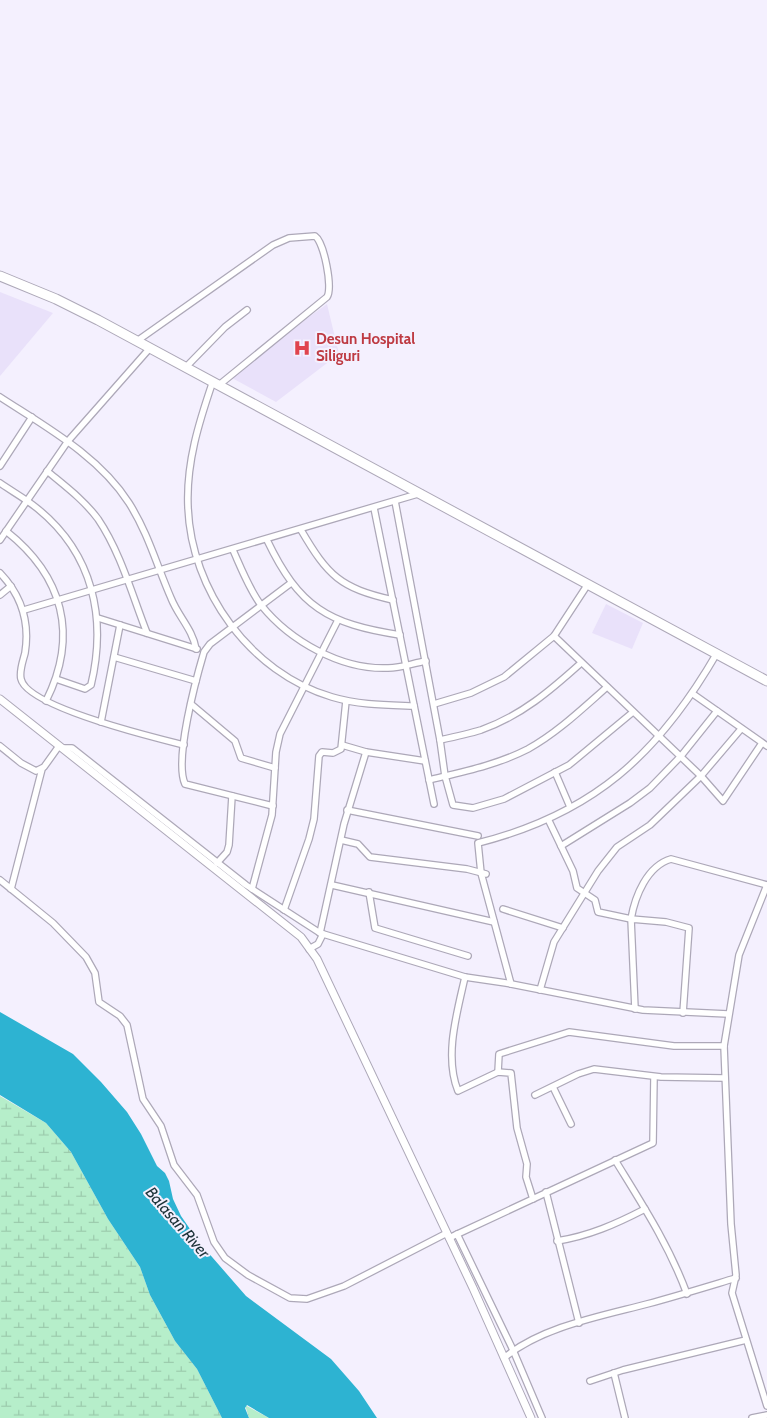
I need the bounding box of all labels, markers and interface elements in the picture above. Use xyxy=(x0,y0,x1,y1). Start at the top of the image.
place label: Desun Hospital Siliguri xyxy=(316,330,415,365)
hospital icon: Desun Hospital Siliguri xyxy=(292,338,312,358)
water label: Balasan River xyxy=(142,1183,214,1263)

